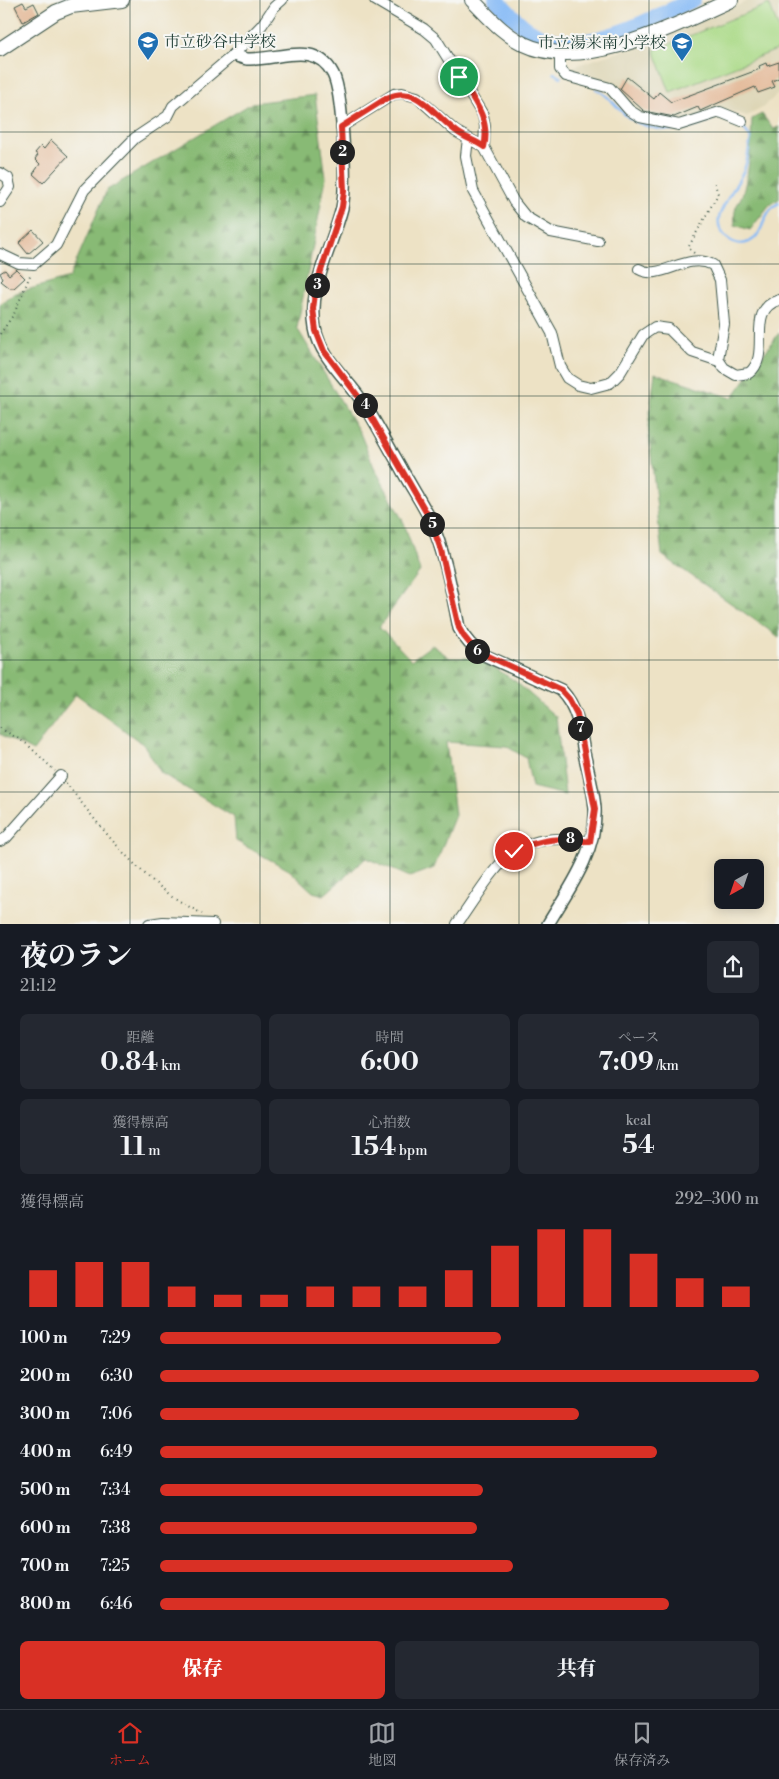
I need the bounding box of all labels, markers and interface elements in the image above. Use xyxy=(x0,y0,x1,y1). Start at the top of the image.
school or university icon: 市立砂谷中学校 xyxy=(136,30,160,61)
school or university icon: 市立湯来南小学校 xyxy=(670,31,694,62)
place label: 市立砂谷中学校 xyxy=(164,32,276,52)
place label: 市立湯来南小学校 xyxy=(538,33,666,53)
pin xyxy=(438,56,480,98)
icon: arrive xyxy=(445,63,473,91)
pin: 2 xyxy=(330,140,354,164)
text: 2 xyxy=(338,143,347,161)
pin: 3 xyxy=(304,272,330,298)
text: 3 xyxy=(313,276,322,294)
pin: 4 xyxy=(352,392,378,418)
text: 4 xyxy=(361,396,370,414)
pin: 5 xyxy=(420,512,444,536)
text: 5 xyxy=(428,515,437,533)
pin: 6 xyxy=(464,638,490,664)
text: 6 xyxy=(473,642,482,660)
pin: 7 xyxy=(568,716,592,740)
text: 7 xyxy=(576,719,585,737)
pin: 8 xyxy=(558,826,582,852)
pin xyxy=(493,830,535,872)
text: 8 xyxy=(566,830,575,848)
icon: check xyxy=(500,837,528,865)
north arrow xyxy=(714,859,764,909)
map controls xyxy=(714,859,764,909)
text: 夜のラン xyxy=(20,939,132,974)
button: share xyxy=(707,941,759,993)
text: 21:12 xyxy=(20,976,56,996)
text: 距離 xyxy=(127,1029,155,1047)
text: 時間 xyxy=(376,1029,404,1047)
text: ペース xyxy=(618,1029,659,1047)
text: 0.84 xyxy=(100,1047,158,1078)
text: 6:00 xyxy=(360,1047,419,1078)
text: 7:09 xyxy=(598,1047,654,1078)
text: km xyxy=(158,1057,181,1075)
text: /km xyxy=(654,1057,679,1075)
text: kcal xyxy=(626,1112,651,1130)
text: 獲得標高 xyxy=(113,1114,169,1132)
text: 心拍数 xyxy=(369,1114,411,1132)
text: 54 xyxy=(622,1130,655,1161)
text: 11 xyxy=(121,1132,145,1163)
text: 154 xyxy=(352,1132,396,1163)
text: m xyxy=(145,1142,160,1160)
text: bpm xyxy=(396,1142,427,1160)
text: 292–300 m xyxy=(675,1189,759,1209)
text: 獲得標高 xyxy=(20,1192,84,1212)
text: 100 m xyxy=(20,1328,68,1348)
text: 7:29 xyxy=(100,1328,131,1348)
text: 200 m xyxy=(20,1366,70,1386)
text: 6:30 xyxy=(100,1366,133,1386)
text: 300 m xyxy=(20,1404,70,1424)
text: 7:06 xyxy=(100,1404,132,1424)
text: 400 m xyxy=(20,1442,71,1462)
text: 6:49 xyxy=(100,1442,133,1462)
text: 500 m xyxy=(20,1480,70,1500)
text: 7:34 xyxy=(100,1480,130,1500)
text: 600 m xyxy=(20,1518,70,1538)
text: 7:38 xyxy=(100,1518,131,1538)
text: 700 m xyxy=(20,1556,69,1576)
text: 7:25 xyxy=(100,1556,130,1576)
text: 800 m xyxy=(20,1594,71,1614)
text: 6:46 xyxy=(100,1594,133,1614)
button: 保存 xyxy=(20,1641,385,1699)
button: 共有 xyxy=(395,1641,759,1699)
tab: ホーム xyxy=(109,1719,151,1770)
tab: 地図 xyxy=(368,1719,396,1770)
tab: 保存済み xyxy=(614,1719,670,1770)

